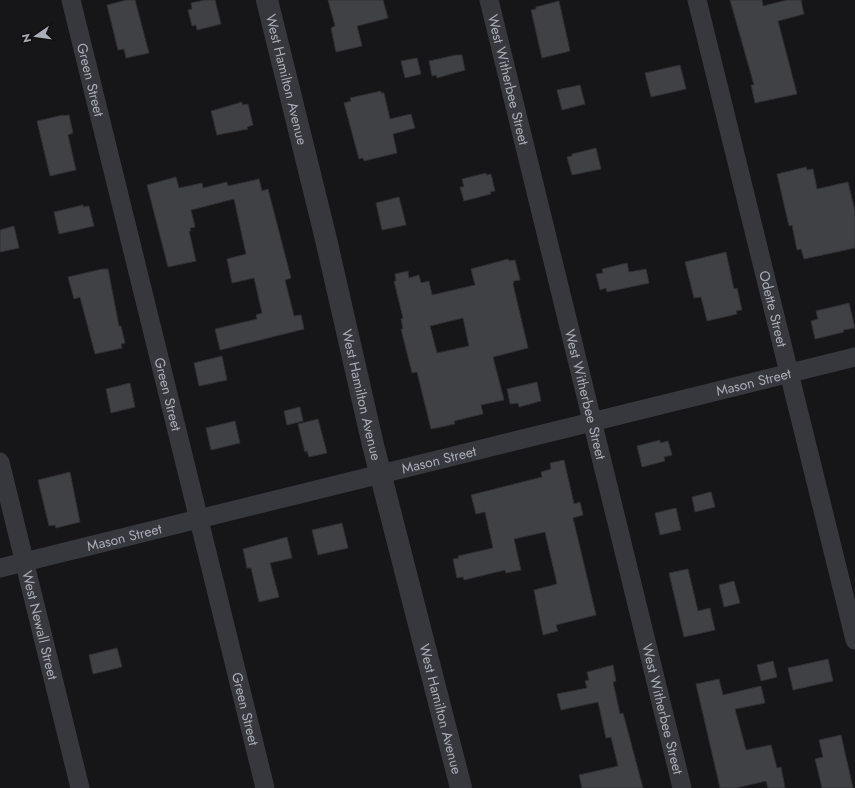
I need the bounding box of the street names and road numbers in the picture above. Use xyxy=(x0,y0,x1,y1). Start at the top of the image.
street label: West Hamilton Avenue xyxy=(261,12,312,147)
street label: West Witherbee Street xyxy=(483,12,534,148)
street label: Green Street xyxy=(72,41,109,119)
street label: Odette Street xyxy=(754,269,792,350)
street label: West Hamilton Avenue xyxy=(337,327,387,463)
street label: West Witherbee Street xyxy=(560,327,611,462)
street label: Green Street xyxy=(149,355,187,434)
street label: Mason Street xyxy=(714,363,793,401)
street label: Mason Street xyxy=(399,441,479,479)
street label: Mason Street xyxy=(85,518,164,556)
street label: West Newall Street xyxy=(17,569,63,682)
street label: West Hamilton Avenue xyxy=(414,642,467,776)
street label: West Witherbee Street xyxy=(637,642,688,777)
street label: Green Street xyxy=(227,670,264,748)

